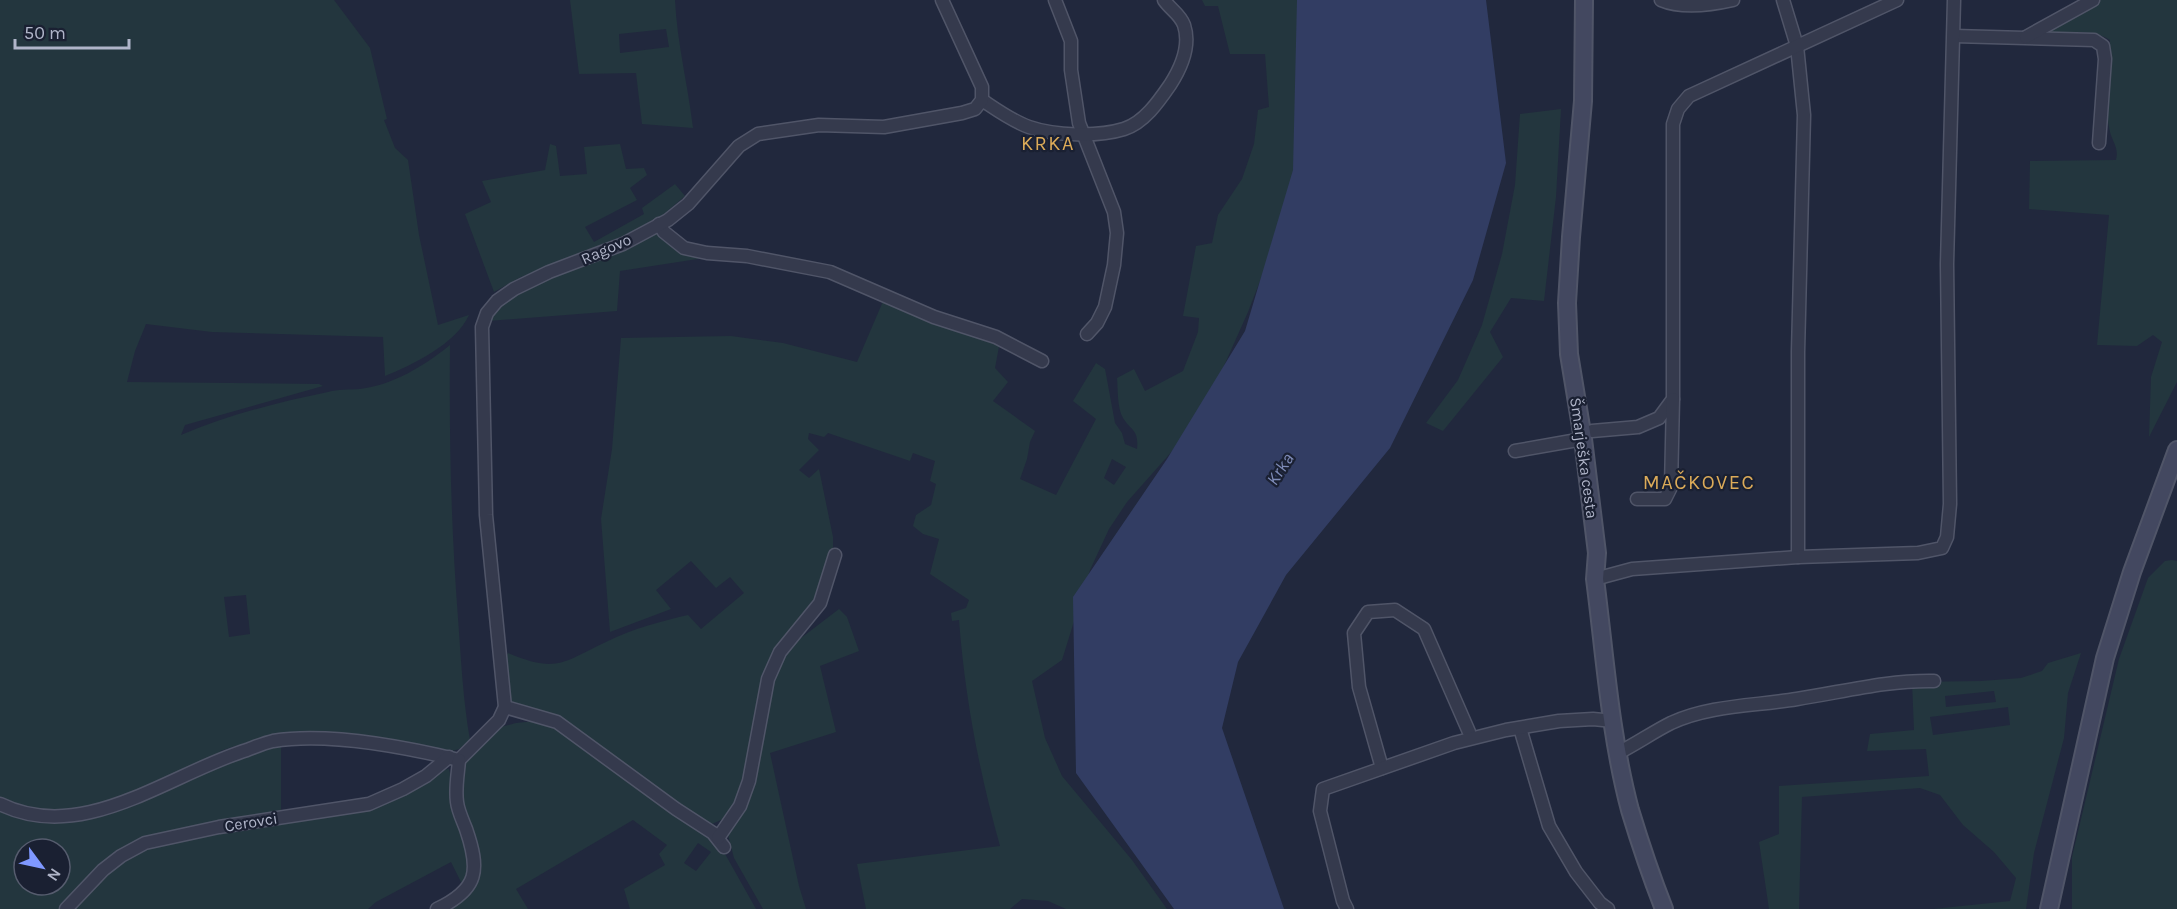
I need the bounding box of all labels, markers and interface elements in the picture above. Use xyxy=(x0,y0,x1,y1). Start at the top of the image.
scale bar xyxy=(15,12,129,50)
text: 50 m xyxy=(24,22,66,44)
district label: KRKA xyxy=(1021,132,1075,155)
street label: Ragovo xyxy=(578,230,634,268)
street label: Šmarješka cesta xyxy=(1566,396,1602,520)
water label: Krka xyxy=(1261,449,1299,489)
district label: MAČKOVEC xyxy=(1643,470,1755,494)
street label: Cerovci xyxy=(223,808,279,836)
north arrow xyxy=(12,837,72,897)
text: N xyxy=(43,865,65,885)

